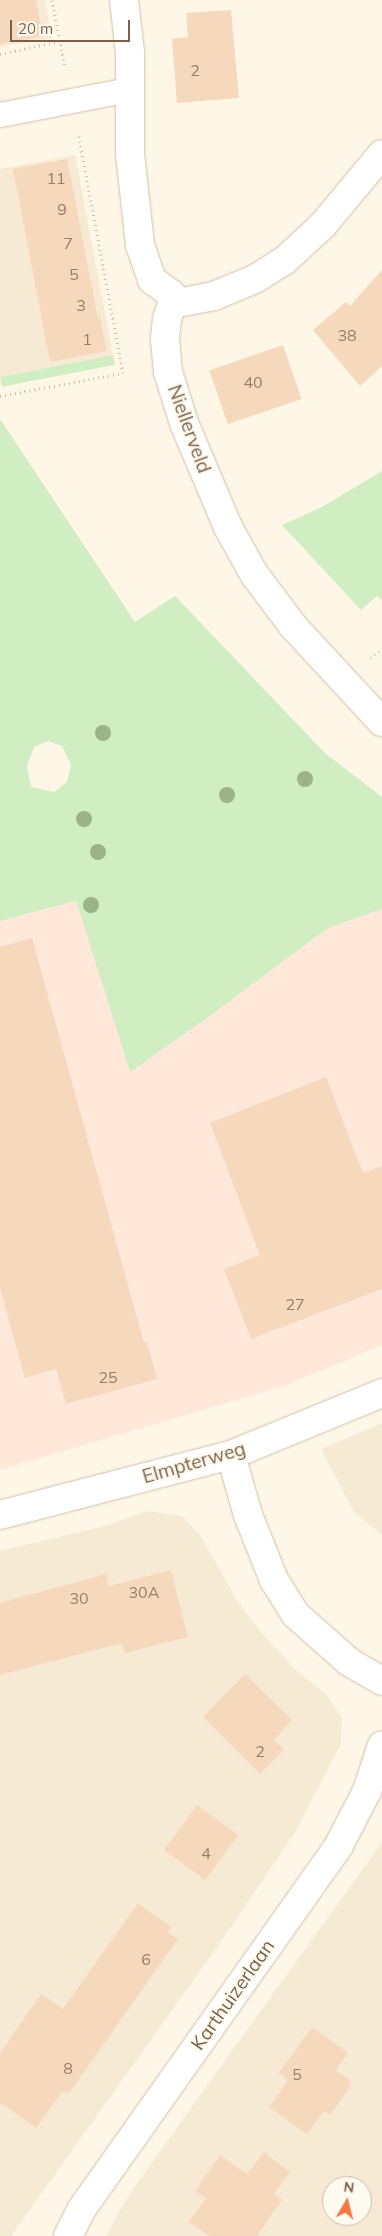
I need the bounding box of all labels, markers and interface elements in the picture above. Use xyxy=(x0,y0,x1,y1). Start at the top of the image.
scale bar xyxy=(12,10,132,42)
text: 20 m xyxy=(18,19,53,38)
house number: 2 xyxy=(190,60,200,80)
house number: 11 xyxy=(46,168,66,188)
house number: 9 xyxy=(57,199,67,219)
house number: 7 xyxy=(63,233,73,253)
house number: 5 xyxy=(69,264,79,284)
house number: 3 xyxy=(76,295,86,315)
house number: 38 xyxy=(337,325,357,345)
house number: 1 xyxy=(82,329,92,349)
house number: 40 xyxy=(243,372,263,392)
street label: Niellerveld xyxy=(163,382,215,476)
house number: 27 xyxy=(285,1294,305,1314)
house number: 25 xyxy=(98,1367,118,1387)
street label: Elmpterweg xyxy=(140,1437,248,1489)
house number: 30A xyxy=(129,1582,159,1602)
house number: 30 xyxy=(69,1588,89,1608)
house number: 2 xyxy=(255,1741,265,1761)
house number: 4 xyxy=(201,1843,211,1863)
street label: Karthuizerlaan xyxy=(187,1935,279,2055)
house number: 6 xyxy=(141,1949,151,1969)
house number: 8 xyxy=(63,2058,73,2078)
house number: 5 xyxy=(292,2064,302,2084)
north arrow xyxy=(322,2176,372,2226)
text: N xyxy=(342,2177,355,2197)

